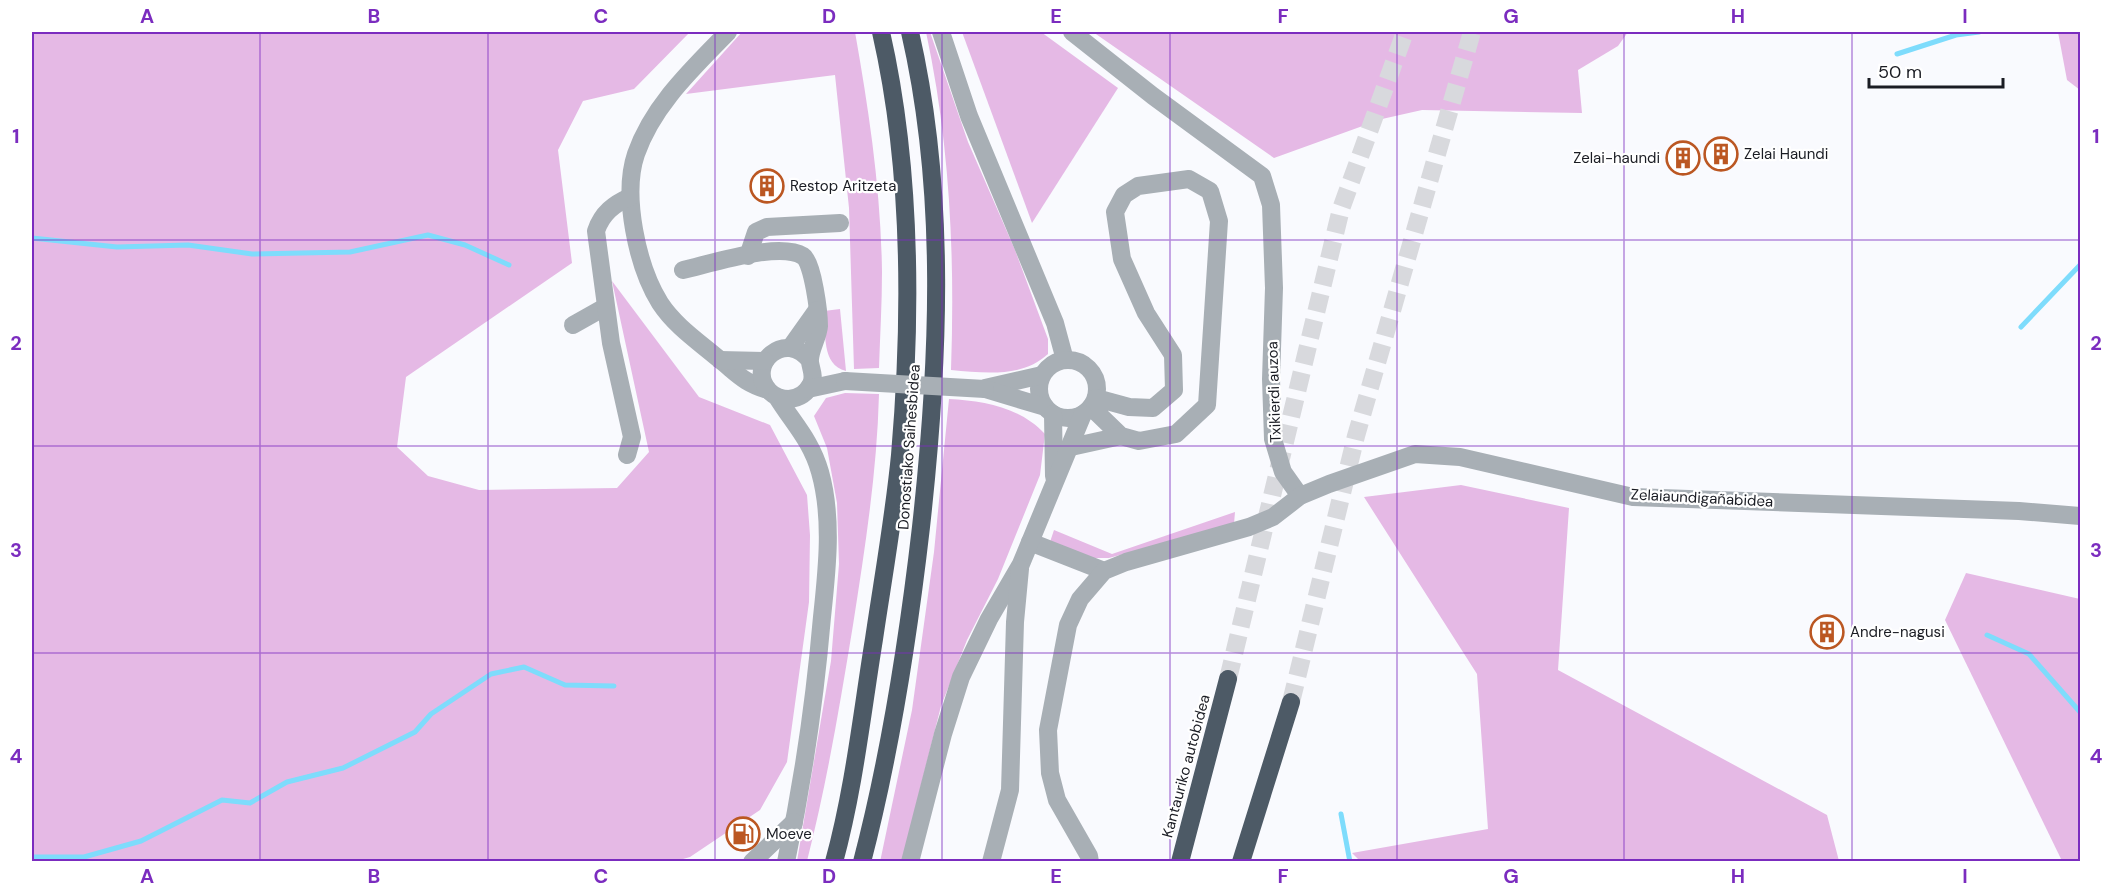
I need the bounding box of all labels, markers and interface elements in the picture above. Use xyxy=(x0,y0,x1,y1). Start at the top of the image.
text: A xyxy=(140,3,154,29)
text: B xyxy=(368,3,380,29)
text: C xyxy=(594,3,608,29)
text: D xyxy=(822,3,836,29)
text: E xyxy=(1050,3,1062,29)
text: F xyxy=(1277,3,1289,29)
text: G xyxy=(1503,3,1519,29)
text: H xyxy=(1731,3,1745,29)
text: I xyxy=(1962,3,1968,29)
scale bar xyxy=(1869,51,2002,89)
text: 50 m xyxy=(1878,60,1922,84)
text: 1 xyxy=(12,123,20,149)
text: 1 xyxy=(2092,123,2100,149)
building icon: Zelai Haundi xyxy=(1703,136,1739,172)
building icon: Zelai-haundi xyxy=(1665,140,1701,176)
place label: Zelai Haundi xyxy=(1744,144,1828,164)
place label: Zelai-haundi xyxy=(1573,148,1660,168)
building icon: Restop Aritzeta xyxy=(749,168,785,204)
place label: Restop Aritzeta xyxy=(790,176,896,196)
text: 2 xyxy=(10,330,22,356)
text: 2 xyxy=(2090,330,2102,356)
street label: Txikierdi auzoa xyxy=(1262,341,1286,443)
street label: Donostiako Saihesbidea xyxy=(893,364,925,530)
street label: Zelaiaundigañabidea xyxy=(1630,484,1774,512)
text: 3 xyxy=(10,537,22,563)
text: 3 xyxy=(2090,537,2102,563)
building icon: Andre-nagusi xyxy=(1809,614,1845,650)
place label: Andre-nagusi xyxy=(1850,622,1945,642)
street label: Kantauriko autobidea xyxy=(1157,692,1215,840)
text: 4 xyxy=(10,743,23,769)
text: 4 xyxy=(2090,743,2103,769)
fuel station icon: Moeve xyxy=(725,816,761,852)
place label: Moeve xyxy=(766,824,812,844)
text: A xyxy=(140,863,154,889)
text: B xyxy=(368,863,380,889)
text: C xyxy=(594,863,608,889)
text: D xyxy=(822,863,836,889)
text: E xyxy=(1050,863,1062,889)
text: F xyxy=(1277,863,1289,889)
text: G xyxy=(1503,863,1519,889)
text: H xyxy=(1731,863,1745,889)
text: I xyxy=(1962,863,1968,889)

